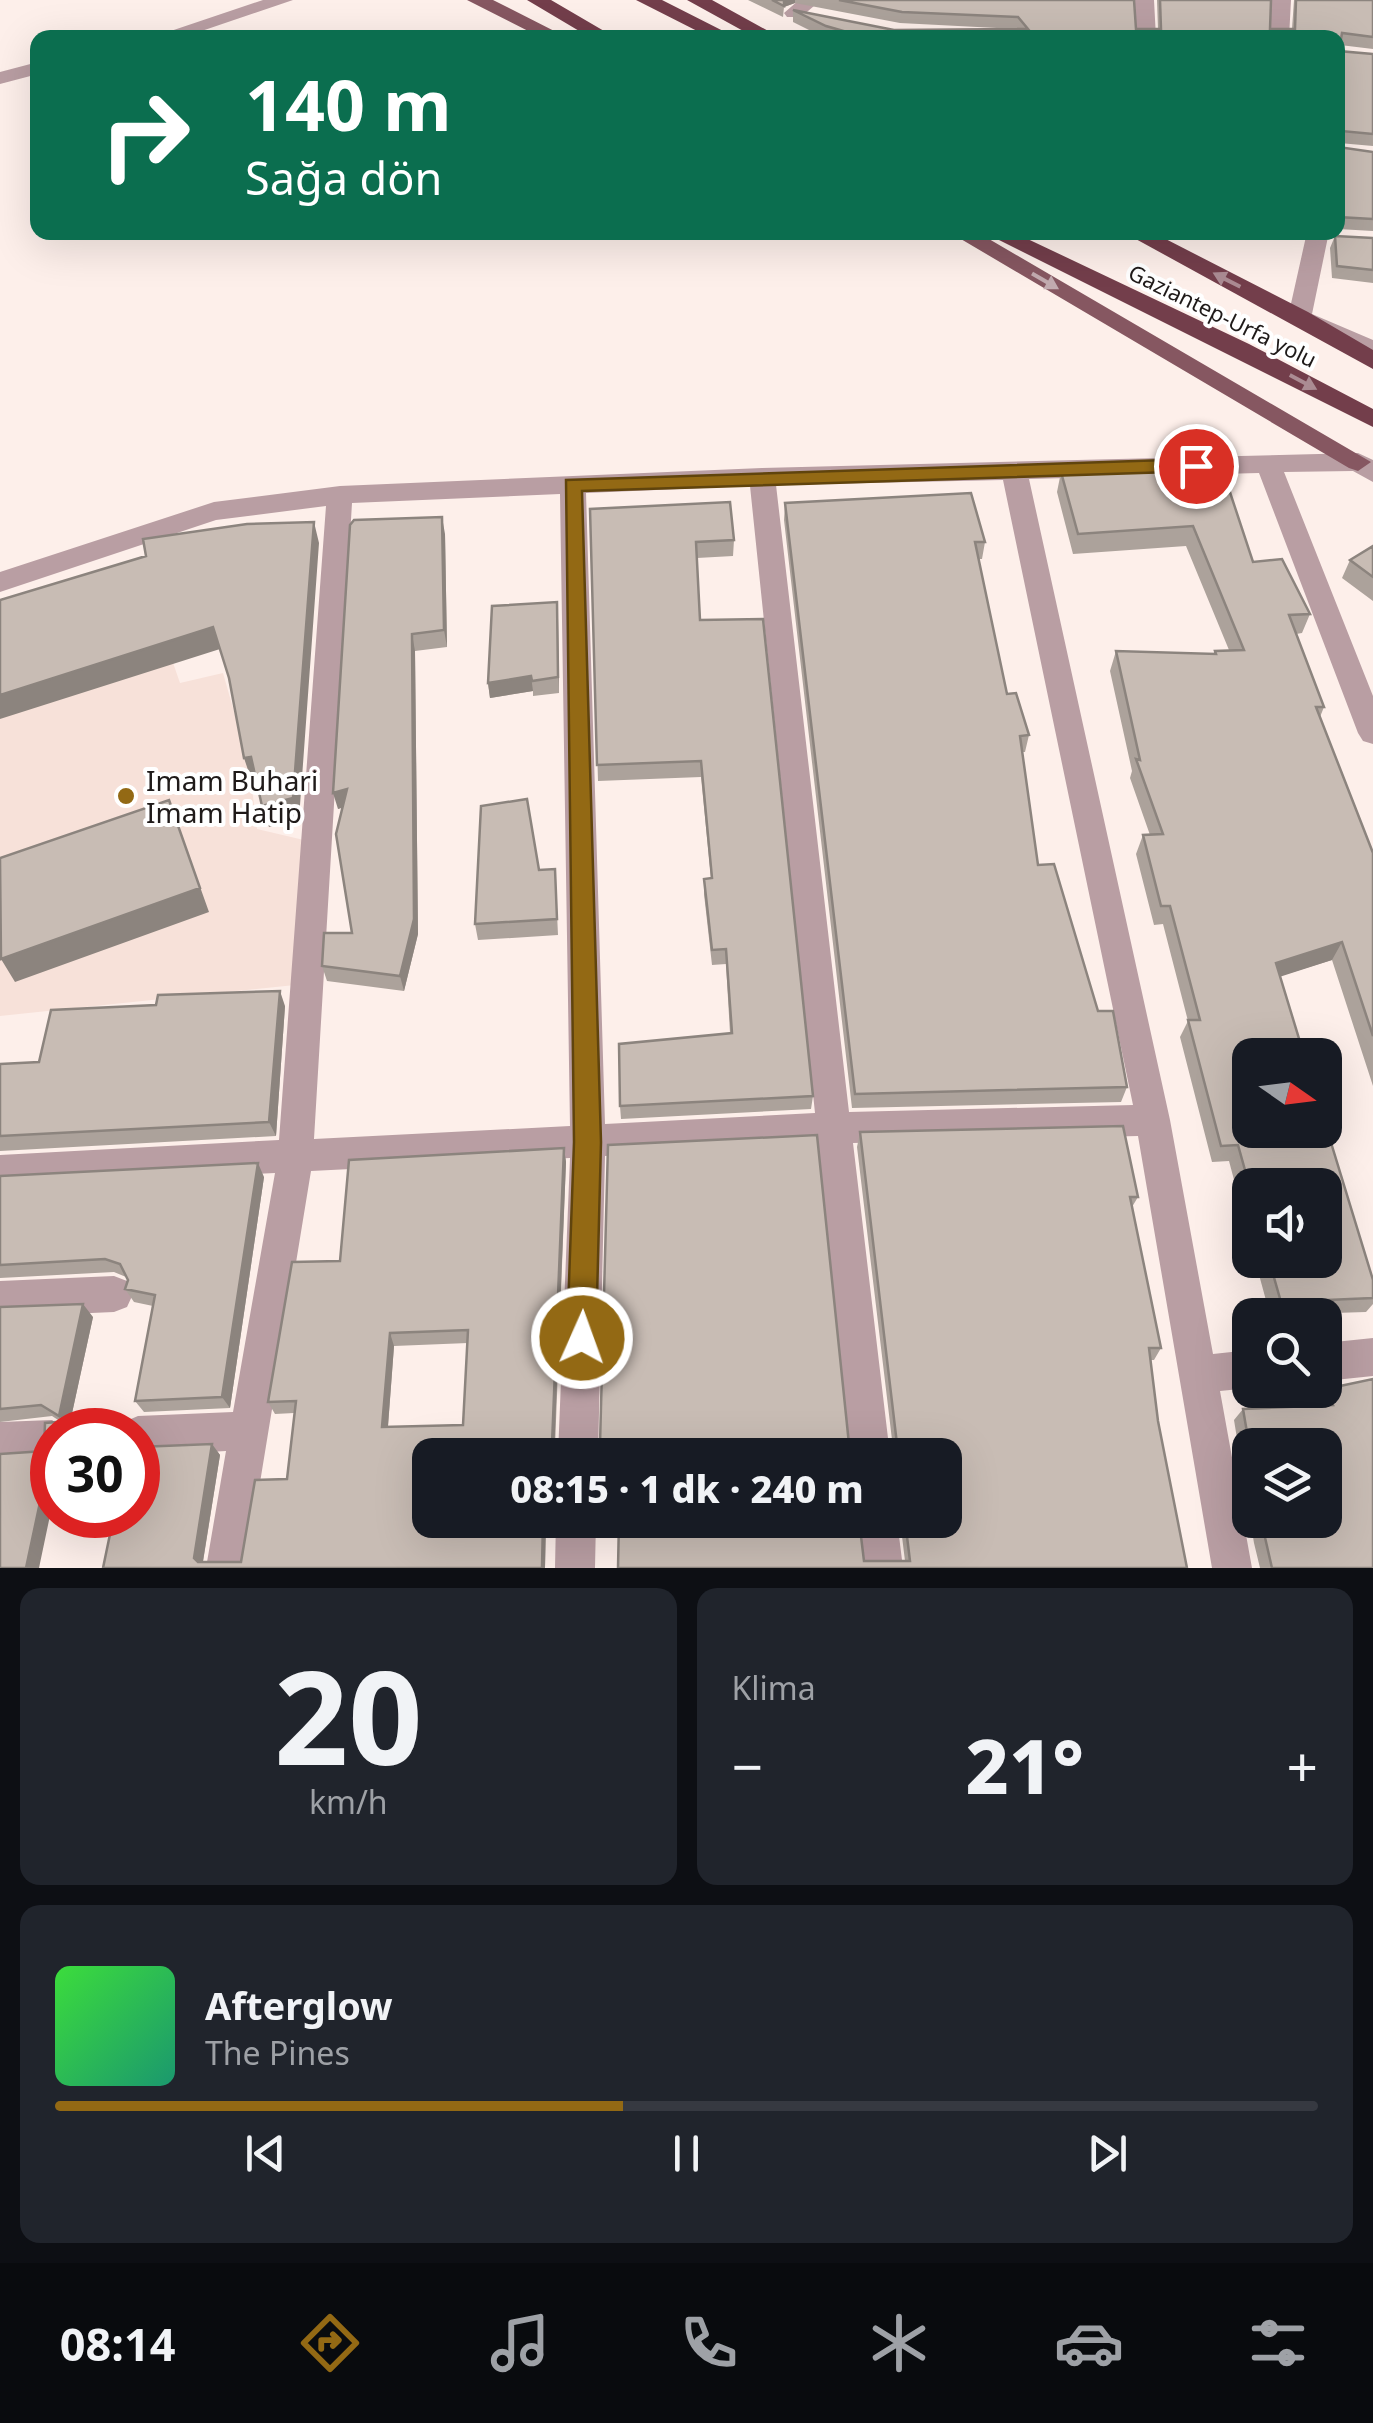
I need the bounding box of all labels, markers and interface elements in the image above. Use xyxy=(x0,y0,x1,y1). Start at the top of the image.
text: 140 m xyxy=(245,56,452,152)
icon: right xyxy=(80,70,210,200)
text: Sağa dön xyxy=(245,147,442,208)
street label: Gaziantep-Urfa yolu xyxy=(1124,256,1322,374)
one-way arrow xyxy=(1212,272,1241,289)
one-way arrow xyxy=(1030,273,1059,290)
one-way arrow xyxy=(1288,373,1317,390)
pin xyxy=(1154,424,1239,509)
icon: arrive xyxy=(1169,439,1224,494)
place label: Imam Buhari Imam Hatip xyxy=(146,761,318,831)
marker: Imam Buhari Imam Hatip xyxy=(115,785,137,807)
north arrow xyxy=(1232,1038,1342,1148)
map controls xyxy=(1232,1038,1342,1538)
button: sound xyxy=(1232,1168,1342,1278)
position arrow xyxy=(530,1286,634,1390)
button: search xyxy=(1232,1298,1342,1408)
speed limit sign: 30 xyxy=(30,1408,160,1538)
button: layers xyxy=(1232,1428,1342,1538)
text: 08:15 · 1 dk · 240 m xyxy=(510,1462,864,1514)
text: 20 xyxy=(274,1626,423,1803)
text: Klima xyxy=(732,1666,816,1709)
text: 21° xyxy=(966,1714,1084,1816)
text: − xyxy=(732,1728,763,1803)
text: + xyxy=(1287,1728,1318,1803)
text: km/h xyxy=(309,1780,388,1823)
text: Afterglow xyxy=(205,1979,393,2031)
text: The Pines xyxy=(205,2031,350,2074)
icon: previous xyxy=(238,2126,293,2181)
icon: pause xyxy=(659,2126,714,2181)
icon: next xyxy=(1080,2126,1135,2181)
icon: directions xyxy=(295,2308,365,2378)
icon: music xyxy=(485,2308,555,2378)
icon: phone xyxy=(674,2308,744,2378)
icon: climate xyxy=(864,2308,934,2378)
icon: car xyxy=(1054,2308,1124,2378)
icon: filters xyxy=(1243,2308,1313,2378)
text: 08:14 xyxy=(60,2313,175,2374)

